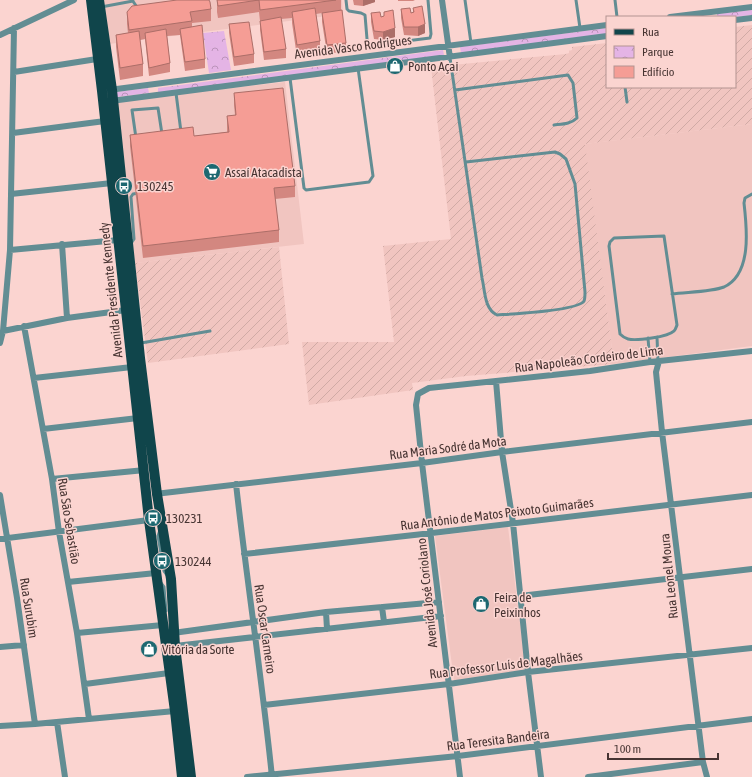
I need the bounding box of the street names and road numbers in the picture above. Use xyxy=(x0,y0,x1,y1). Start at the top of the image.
street label: Avenida Vasco Rodrigues xyxy=(293,32,413,62)
street label: Avenida Presidente Kennedy xyxy=(96,221,126,358)
street label: Rua Napoleão Cordeiro de Lima xyxy=(514,342,664,376)
street label: Rua Maria Sodré da Mota xyxy=(389,433,507,463)
street label: Rua São Sebastião xyxy=(55,477,83,565)
street label: Rua Antônio de Matos Peixoto Guimarães xyxy=(400,495,595,533)
street label: Rua Leonel Moura xyxy=(657,533,681,619)
street label: Avenida José Coriolano xyxy=(414,537,440,649)
street label: Rua Surubim xyxy=(17,577,41,639)
street label: Rua Oscar Carneiro xyxy=(251,583,279,675)
street label: Rua Professor Luís de Magalhães xyxy=(429,648,584,682)
street label: Rua Teresita Bandeira xyxy=(446,726,550,754)

